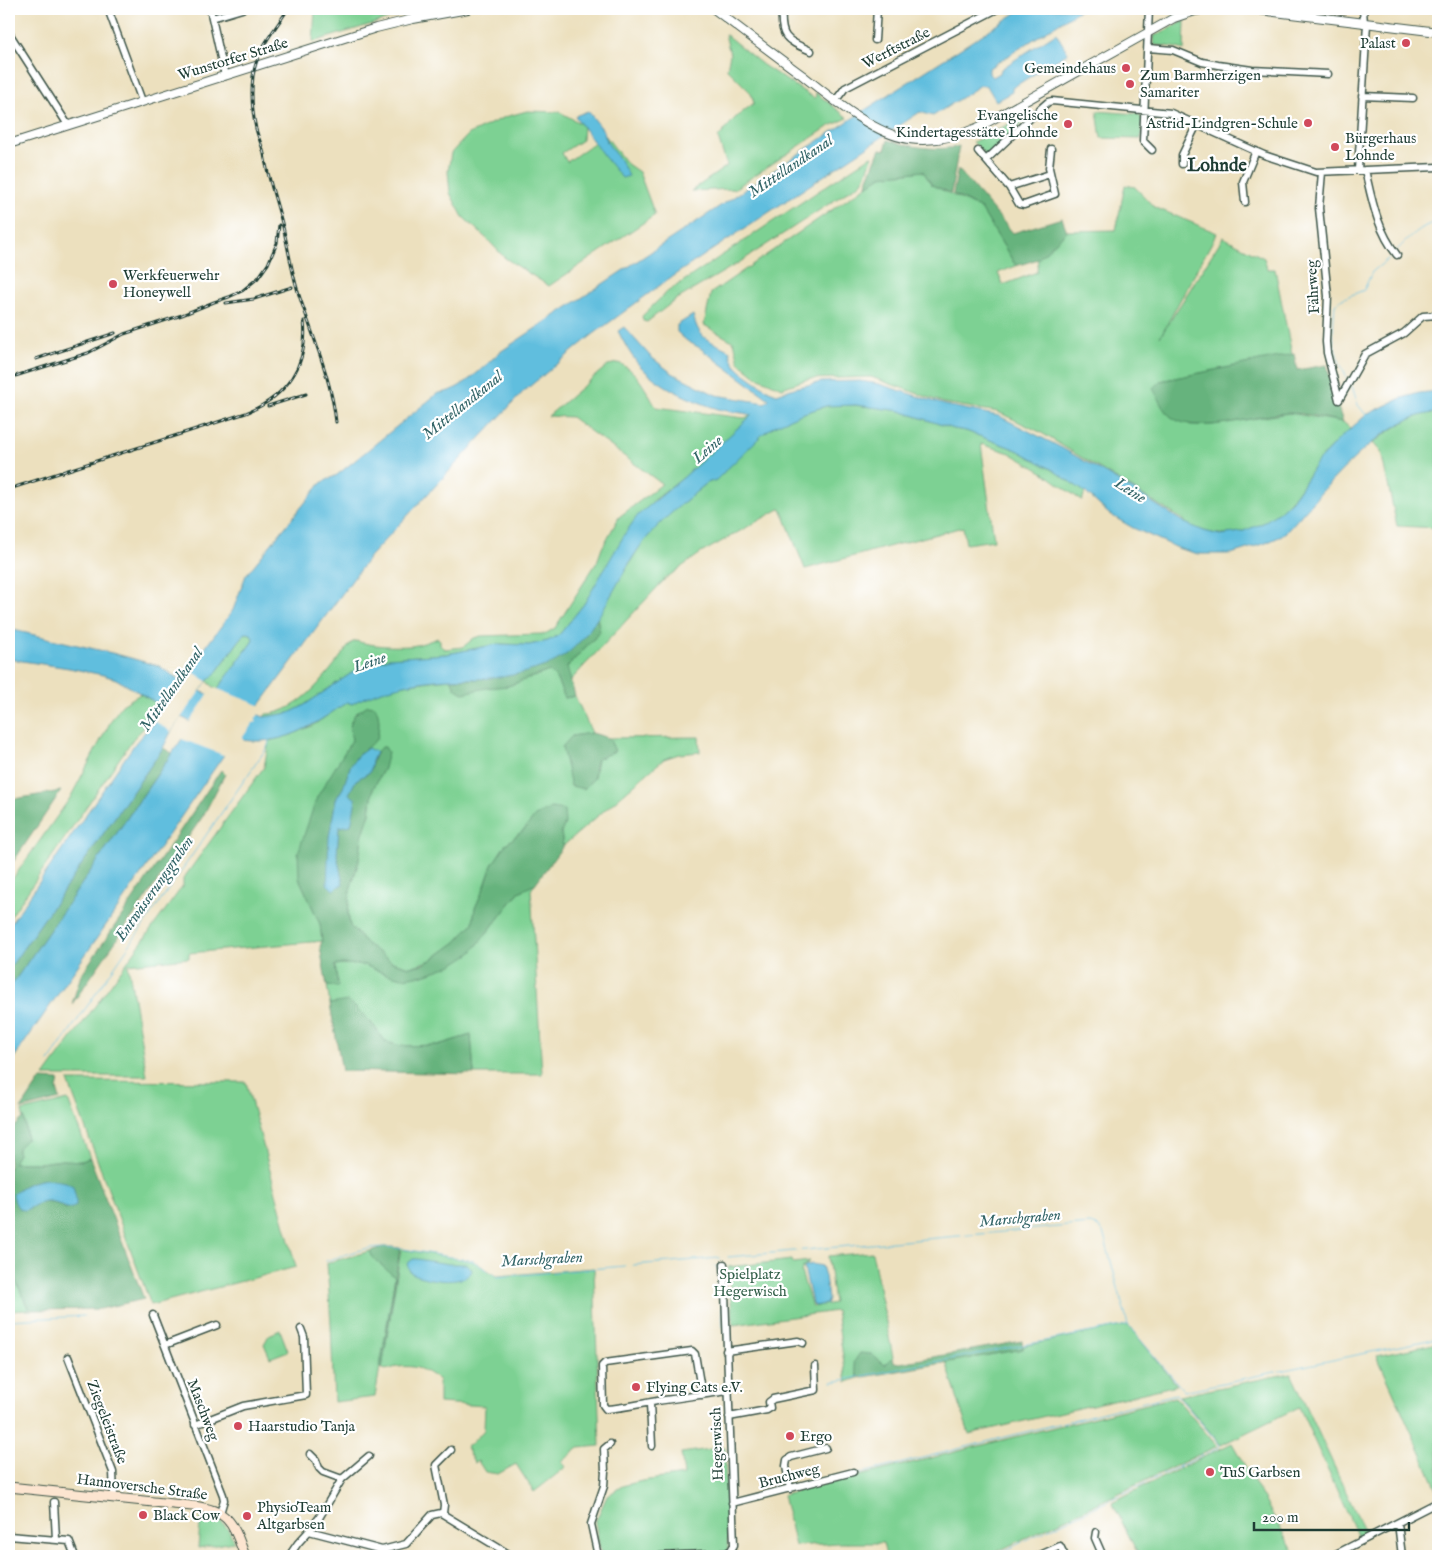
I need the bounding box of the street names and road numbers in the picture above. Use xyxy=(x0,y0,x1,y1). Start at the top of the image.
street label: Werftstraße xyxy=(859,23,933,73)
street label: Wunstorfer Straße xyxy=(176,33,290,85)
street label: Fährweg xyxy=(1302,259,1324,315)
street label: Maschweg xyxy=(183,1376,224,1444)
street label: Ziegeleistraße xyxy=(82,1377,132,1467)
street label: Hegerwisch xyxy=(706,1407,728,1481)
street label: Bruchweg xyxy=(757,1459,822,1493)
street label: Hannoversche Straße xyxy=(76,1470,209,1504)

